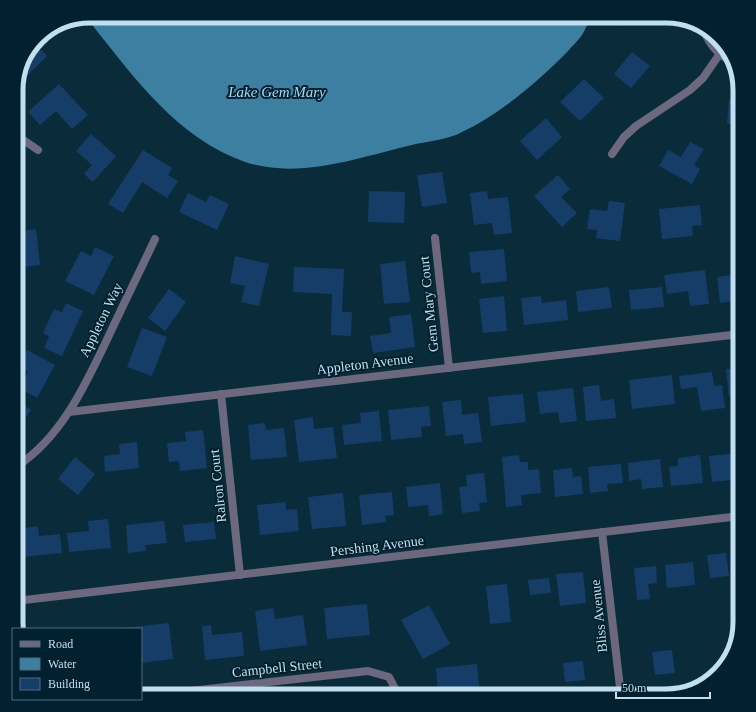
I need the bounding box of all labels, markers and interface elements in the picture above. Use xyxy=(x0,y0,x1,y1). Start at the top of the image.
water label: Lake Gem Mary xyxy=(227,84,326,100)
street label: Gem Mary Court xyxy=(416,255,441,353)
street label: Appleton Way xyxy=(77,280,125,360)
street label: Appleton Avenue xyxy=(316,351,414,377)
street label: Ralron Court xyxy=(207,449,229,523)
street label: Pershing Avenue xyxy=(329,533,425,559)
street label: Bliss Avenue xyxy=(588,579,610,653)
legend xyxy=(12,628,142,700)
text: Road xyxy=(48,637,73,651)
street label: Campbell Street xyxy=(231,656,323,680)
text: Water xyxy=(48,657,76,671)
scale bar xyxy=(616,674,710,700)
text: Building xyxy=(48,677,90,691)
text: 50 m xyxy=(622,681,647,695)

